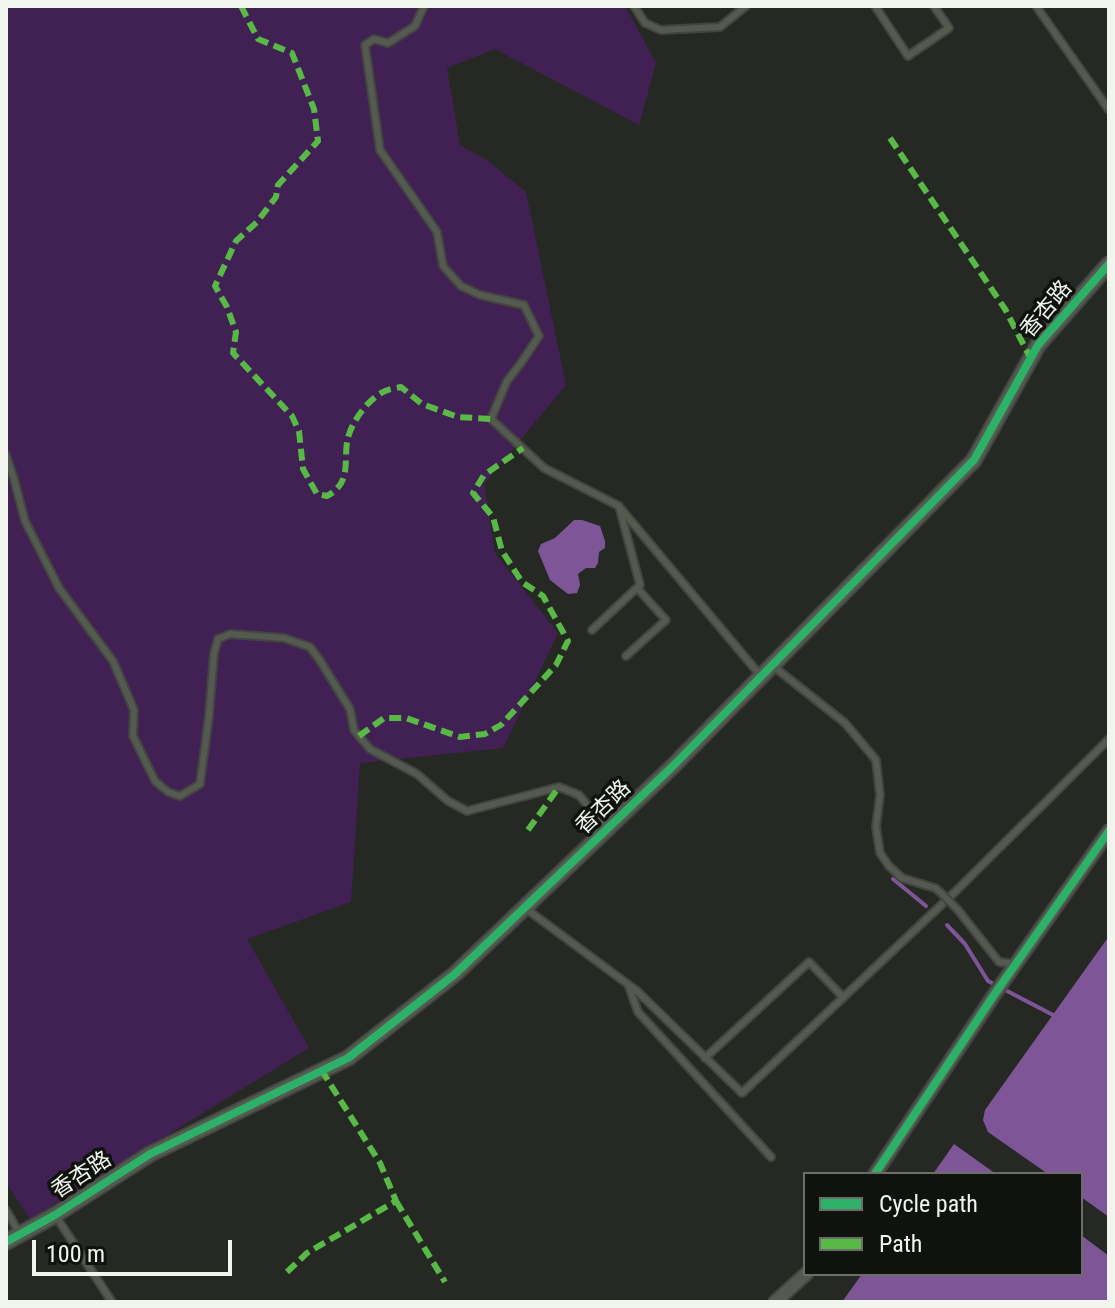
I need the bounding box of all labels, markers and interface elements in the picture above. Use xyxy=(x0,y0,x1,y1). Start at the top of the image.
street label: 香杏路 xyxy=(1016,276,1078,344)
street label: 香杏路 xyxy=(571,776,637,840)
street label: 香杏路 xyxy=(47,1147,117,1205)
legend xyxy=(803,1172,1083,1276)
text: Cycle path xyxy=(879,1190,978,1218)
scale bar xyxy=(36,1224,236,1274)
text: Path xyxy=(879,1230,922,1258)
text: 100 m xyxy=(46,1240,105,1268)

